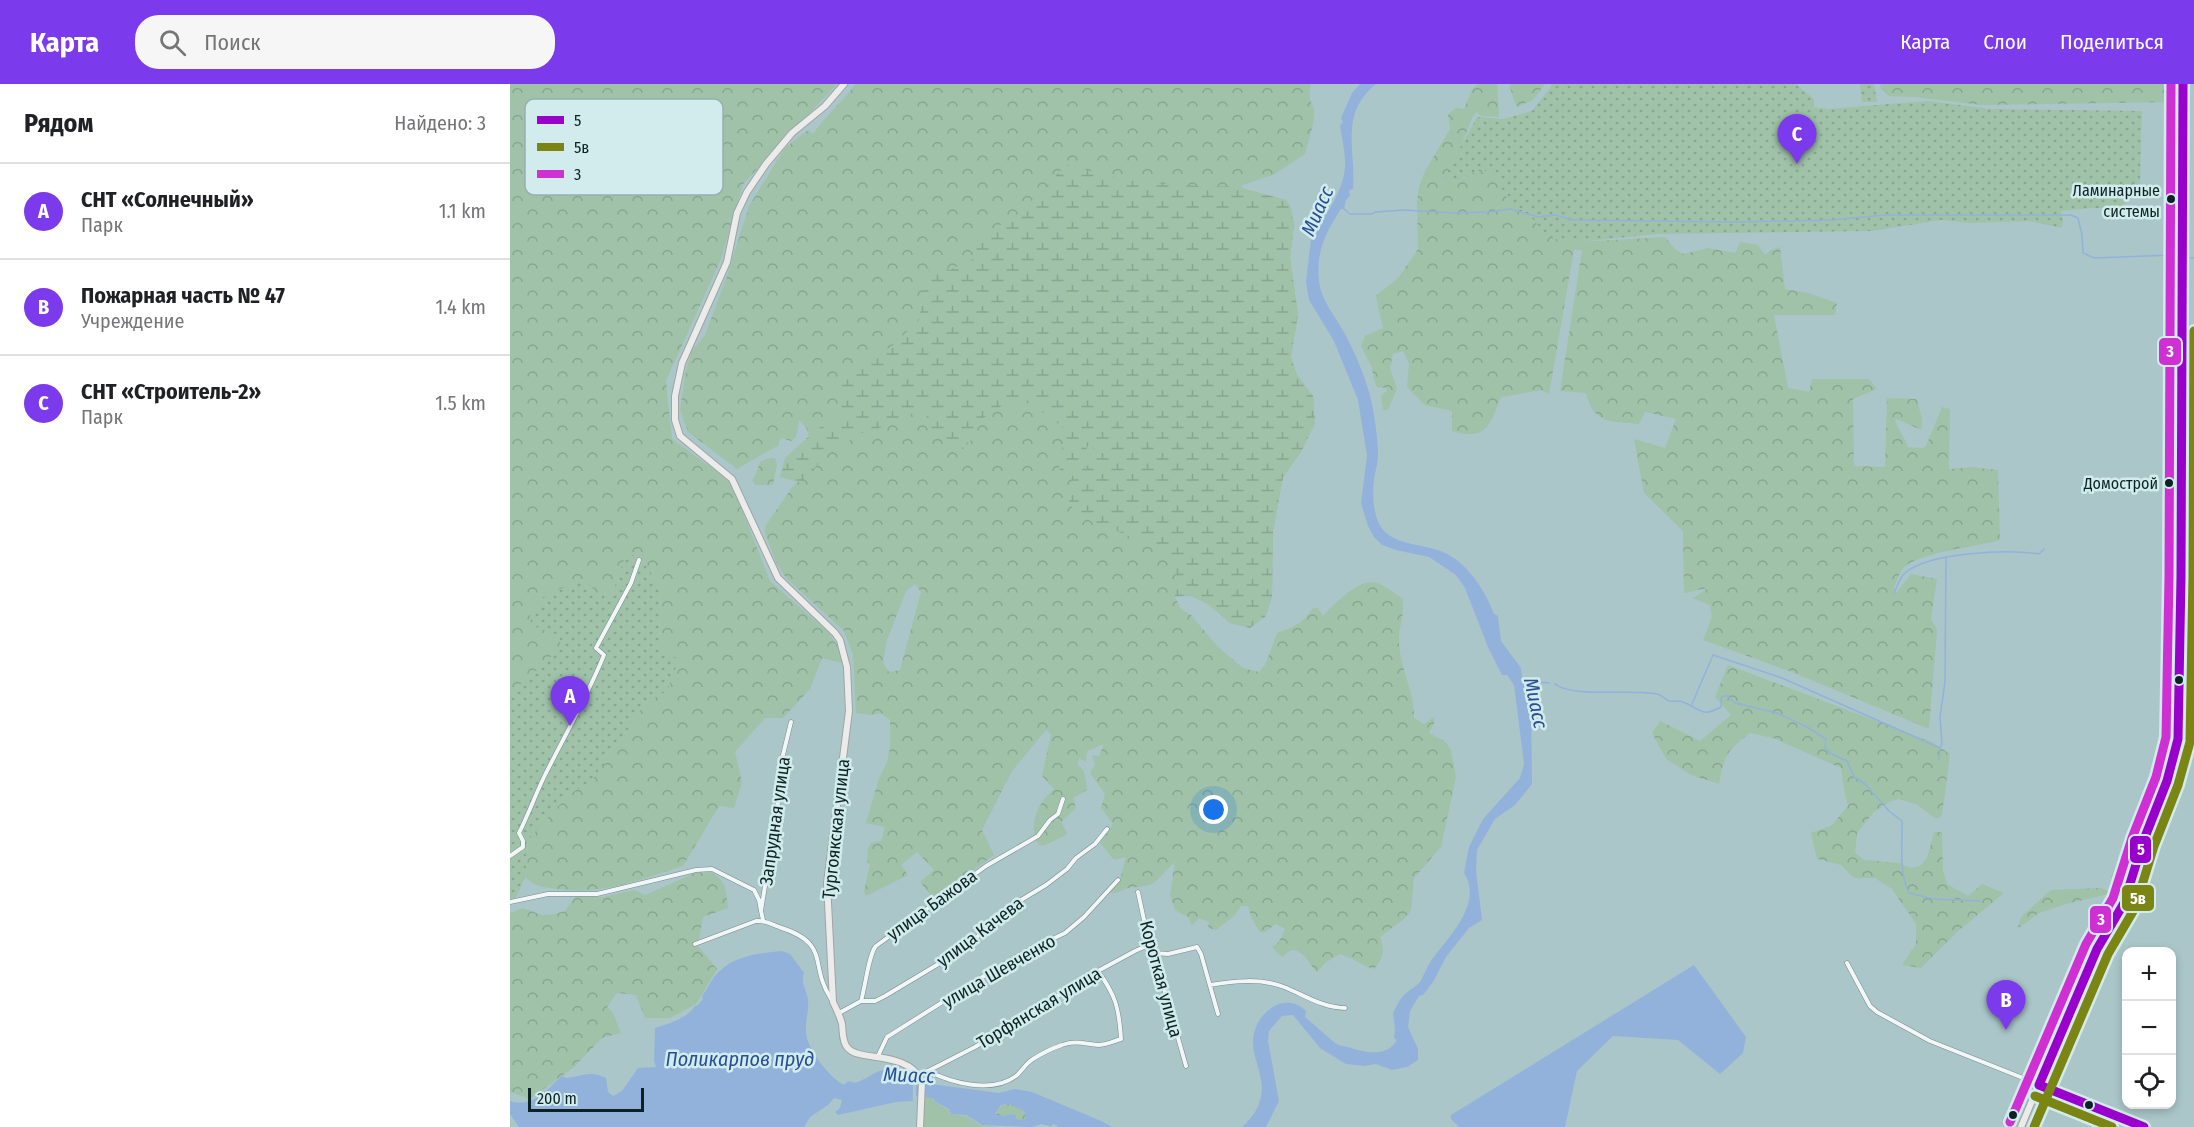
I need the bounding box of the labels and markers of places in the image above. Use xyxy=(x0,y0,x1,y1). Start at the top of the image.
pin: C xyxy=(1778,115,1816,164)
place label: Ламинарные системы xyxy=(2072,181,2160,221)
marker: Ламинарные системы xyxy=(2165,193,2177,205)
place label: Домострой xyxy=(2083,474,2158,493)
marker: Домострой xyxy=(2163,477,2175,489)
unlabelled marker xyxy=(2173,674,2185,686)
pin: A xyxy=(550,676,590,726)
pin: B xyxy=(1986,980,2026,1030)
unlabelled marker xyxy=(2083,1099,2095,1111)
unlabelled marker xyxy=(2007,1109,2019,1121)

